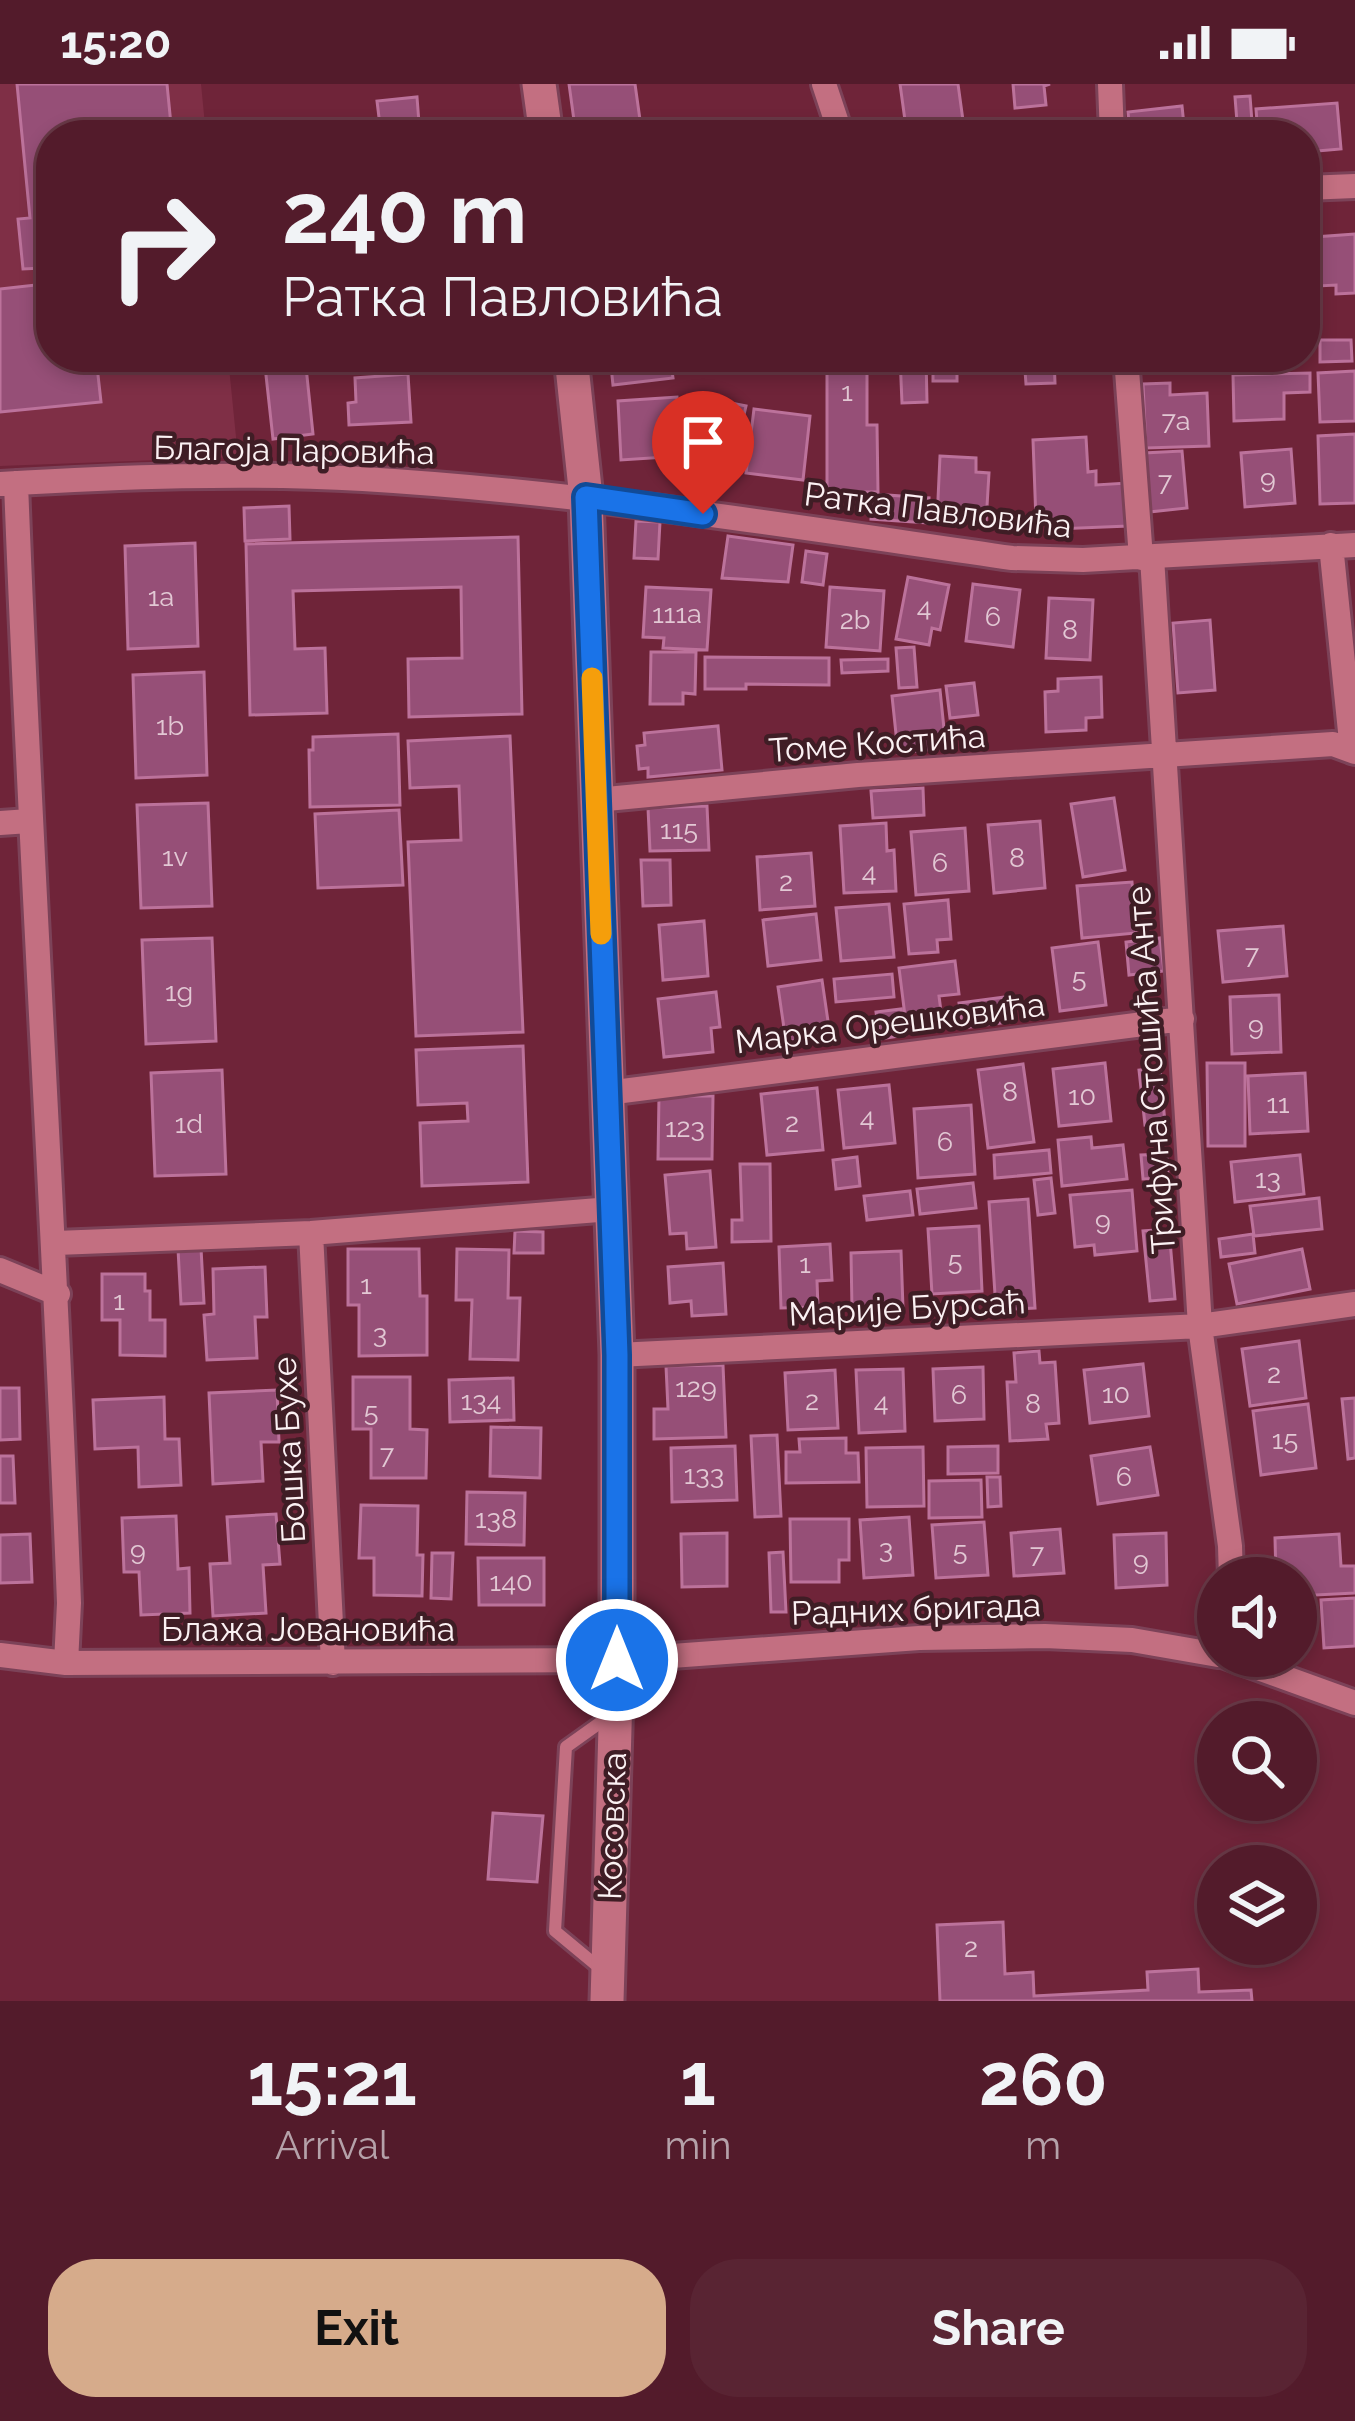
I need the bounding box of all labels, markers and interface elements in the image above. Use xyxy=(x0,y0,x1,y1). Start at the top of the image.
text: 15:20 xyxy=(60,16,171,69)
text: 240 m xyxy=(282,164,527,263)
icon: right xyxy=(84,168,240,324)
text: Ратка Павловића xyxy=(282,265,723,329)
house number: 1 xyxy=(841,376,853,407)
pin xyxy=(652,391,754,514)
house number: 7a xyxy=(1161,405,1191,436)
icon: arrive xyxy=(670,409,736,475)
street label: Благоја Паровића xyxy=(153,428,435,472)
house number: 9 xyxy=(1260,463,1276,494)
house number: 7 xyxy=(1158,466,1173,497)
street label: Ратка Павловића xyxy=(802,474,1074,546)
house number: 1a xyxy=(148,581,174,612)
house number: 4 xyxy=(917,591,931,622)
house number: 111a xyxy=(652,598,702,629)
house number: 6 xyxy=(985,601,1001,632)
house number: 2b xyxy=(840,604,870,635)
house number: 8 xyxy=(1062,614,1078,645)
house number: 1b xyxy=(156,710,184,741)
street label: Томе Костића xyxy=(767,716,987,770)
house number: 115 xyxy=(660,814,698,845)
house number: 1v xyxy=(162,841,188,872)
house number: 8 xyxy=(1009,842,1025,873)
house number: 6 xyxy=(932,847,948,878)
house number: 4 xyxy=(862,856,876,887)
house number: 2 xyxy=(779,866,793,897)
street label: Трифуна Стошића Анте xyxy=(1119,885,1183,1255)
house number: 7 xyxy=(1245,939,1260,970)
house number: 5 xyxy=(1072,962,1086,993)
house number: 1g xyxy=(165,976,193,1007)
street label: Марка Орешковића xyxy=(733,985,1047,1061)
house number: 9 xyxy=(1248,1010,1264,1041)
house number: 8 xyxy=(1002,1076,1018,1107)
house number: 10 xyxy=(1068,1080,1096,1111)
house number: 11 xyxy=(1266,1088,1290,1119)
house number: 4 xyxy=(860,1101,874,1132)
house number: 2 xyxy=(785,1107,799,1138)
house number: 1d xyxy=(175,1108,203,1139)
house number: 123 xyxy=(665,1112,705,1143)
house number: 6 xyxy=(937,1126,953,1157)
house number: 13 xyxy=(1255,1163,1281,1194)
house number: 9 xyxy=(1095,1205,1111,1236)
house number: 5 xyxy=(948,1245,962,1276)
house number: 1 xyxy=(799,1248,811,1279)
house number: 1 xyxy=(360,1269,372,1300)
street label: Марије Бурсаћ xyxy=(788,1282,1026,1334)
house number: 1 xyxy=(113,1285,125,1316)
house number: 3 xyxy=(373,1318,387,1349)
street label: Бошка Бухе xyxy=(265,1356,313,1544)
house number: 2 xyxy=(1267,1358,1281,1389)
house number: 129 xyxy=(675,1372,717,1403)
house number: 10 xyxy=(1102,1378,1130,1409)
house number: 6 xyxy=(951,1379,967,1410)
house number: 134 xyxy=(461,1385,501,1416)
house number: 2 xyxy=(805,1385,819,1416)
house number: 4 xyxy=(874,1386,888,1417)
house number: 8 xyxy=(1025,1388,1041,1419)
house number: 5 xyxy=(364,1396,378,1427)
house number: 15 xyxy=(1272,1424,1298,1455)
house number: 7 xyxy=(380,1439,395,1470)
house number: 133 xyxy=(684,1459,724,1490)
house number: 6 xyxy=(1116,1461,1132,1492)
house number: 138 xyxy=(475,1503,517,1534)
house number: 3 xyxy=(879,1533,893,1564)
house number: 9 xyxy=(130,1535,146,1566)
house number: 5 xyxy=(953,1535,967,1566)
house number: 7 xyxy=(1030,1538,1045,1569)
house number: 9 xyxy=(1133,1545,1149,1576)
map controls xyxy=(1197,1557,1317,1965)
button: sound xyxy=(1197,1557,1317,1677)
house number: 140 xyxy=(490,1566,532,1597)
street label: Радних бригада xyxy=(790,1585,1042,1633)
position arrow xyxy=(554,1597,680,1723)
street label: Блажа Јовановића xyxy=(161,1610,455,1649)
button: search xyxy=(1197,1701,1317,1821)
street label: Косовска xyxy=(590,1751,634,1901)
button: layers xyxy=(1197,1845,1317,1965)
house number: 2 xyxy=(964,1932,978,1963)
text: 15:21 xyxy=(247,2037,417,2122)
text: 1 xyxy=(680,2037,716,2122)
text: 260 xyxy=(979,2037,1108,2122)
text: Arrival xyxy=(275,2122,389,2168)
text: min xyxy=(664,2122,731,2168)
text: m xyxy=(1025,2122,1061,2168)
button: Exit xyxy=(48,2259,666,2397)
button: Share xyxy=(690,2259,1307,2397)

